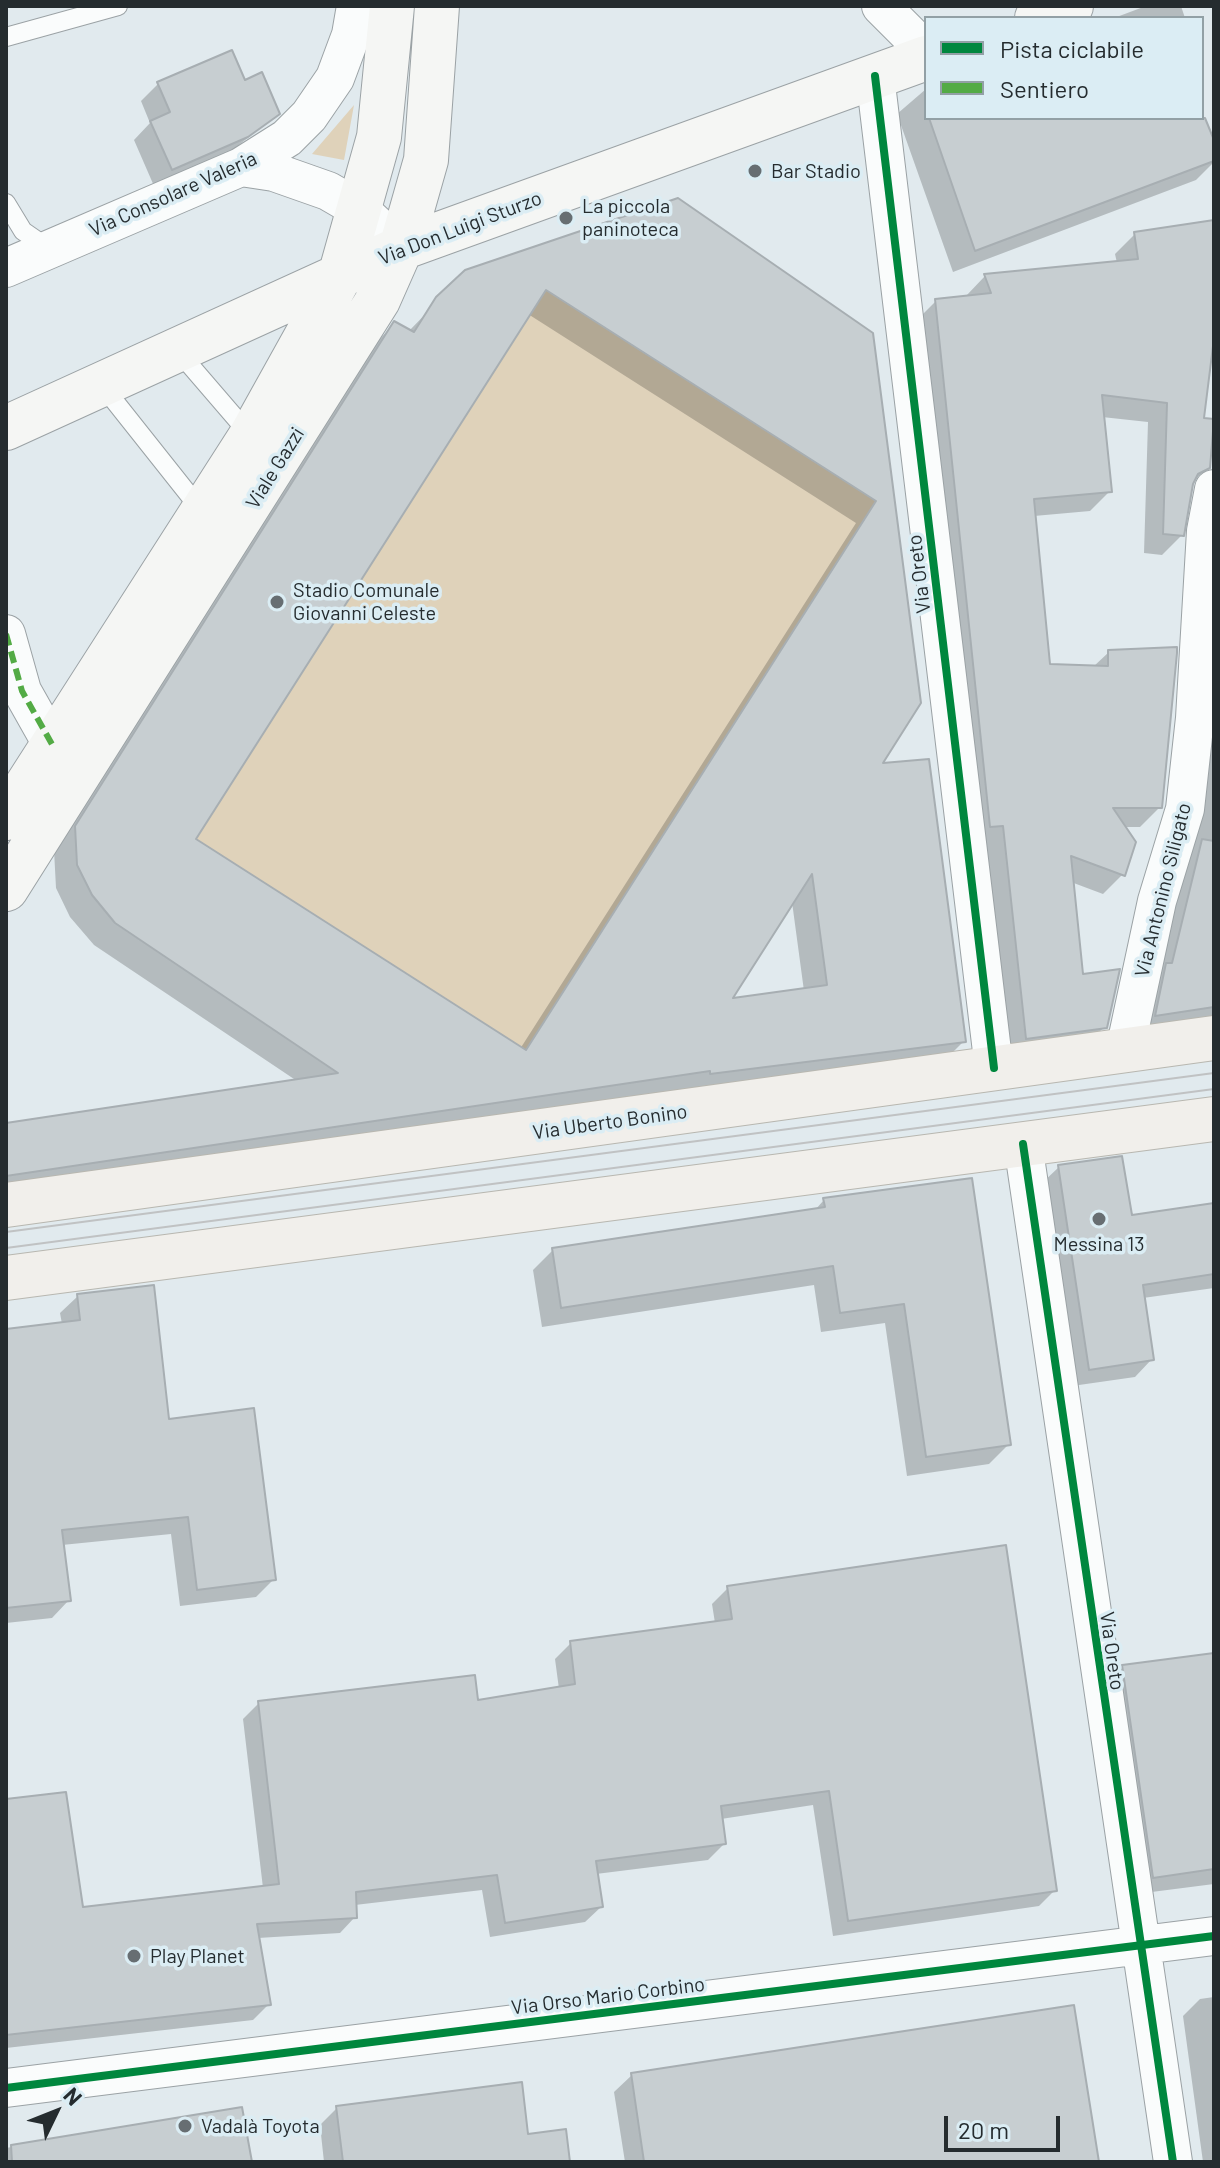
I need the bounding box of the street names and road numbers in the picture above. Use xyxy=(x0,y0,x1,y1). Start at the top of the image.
street label: Via Consolare Valeria xyxy=(85,146,261,242)
street label: Via Don Luigi Sturzo xyxy=(375,186,545,270)
street label: Viale Gazzi xyxy=(241,423,309,513)
street label: Via Oreto xyxy=(902,533,936,615)
street label: Via Antonino Siligato xyxy=(1130,800,1196,980)
street label: Via Uberto Bonino xyxy=(531,1099,689,1145)
street label: Via Oreto xyxy=(1095,1610,1129,1692)
street label: Via Orso Mario Corbino xyxy=(510,1972,706,2020)

